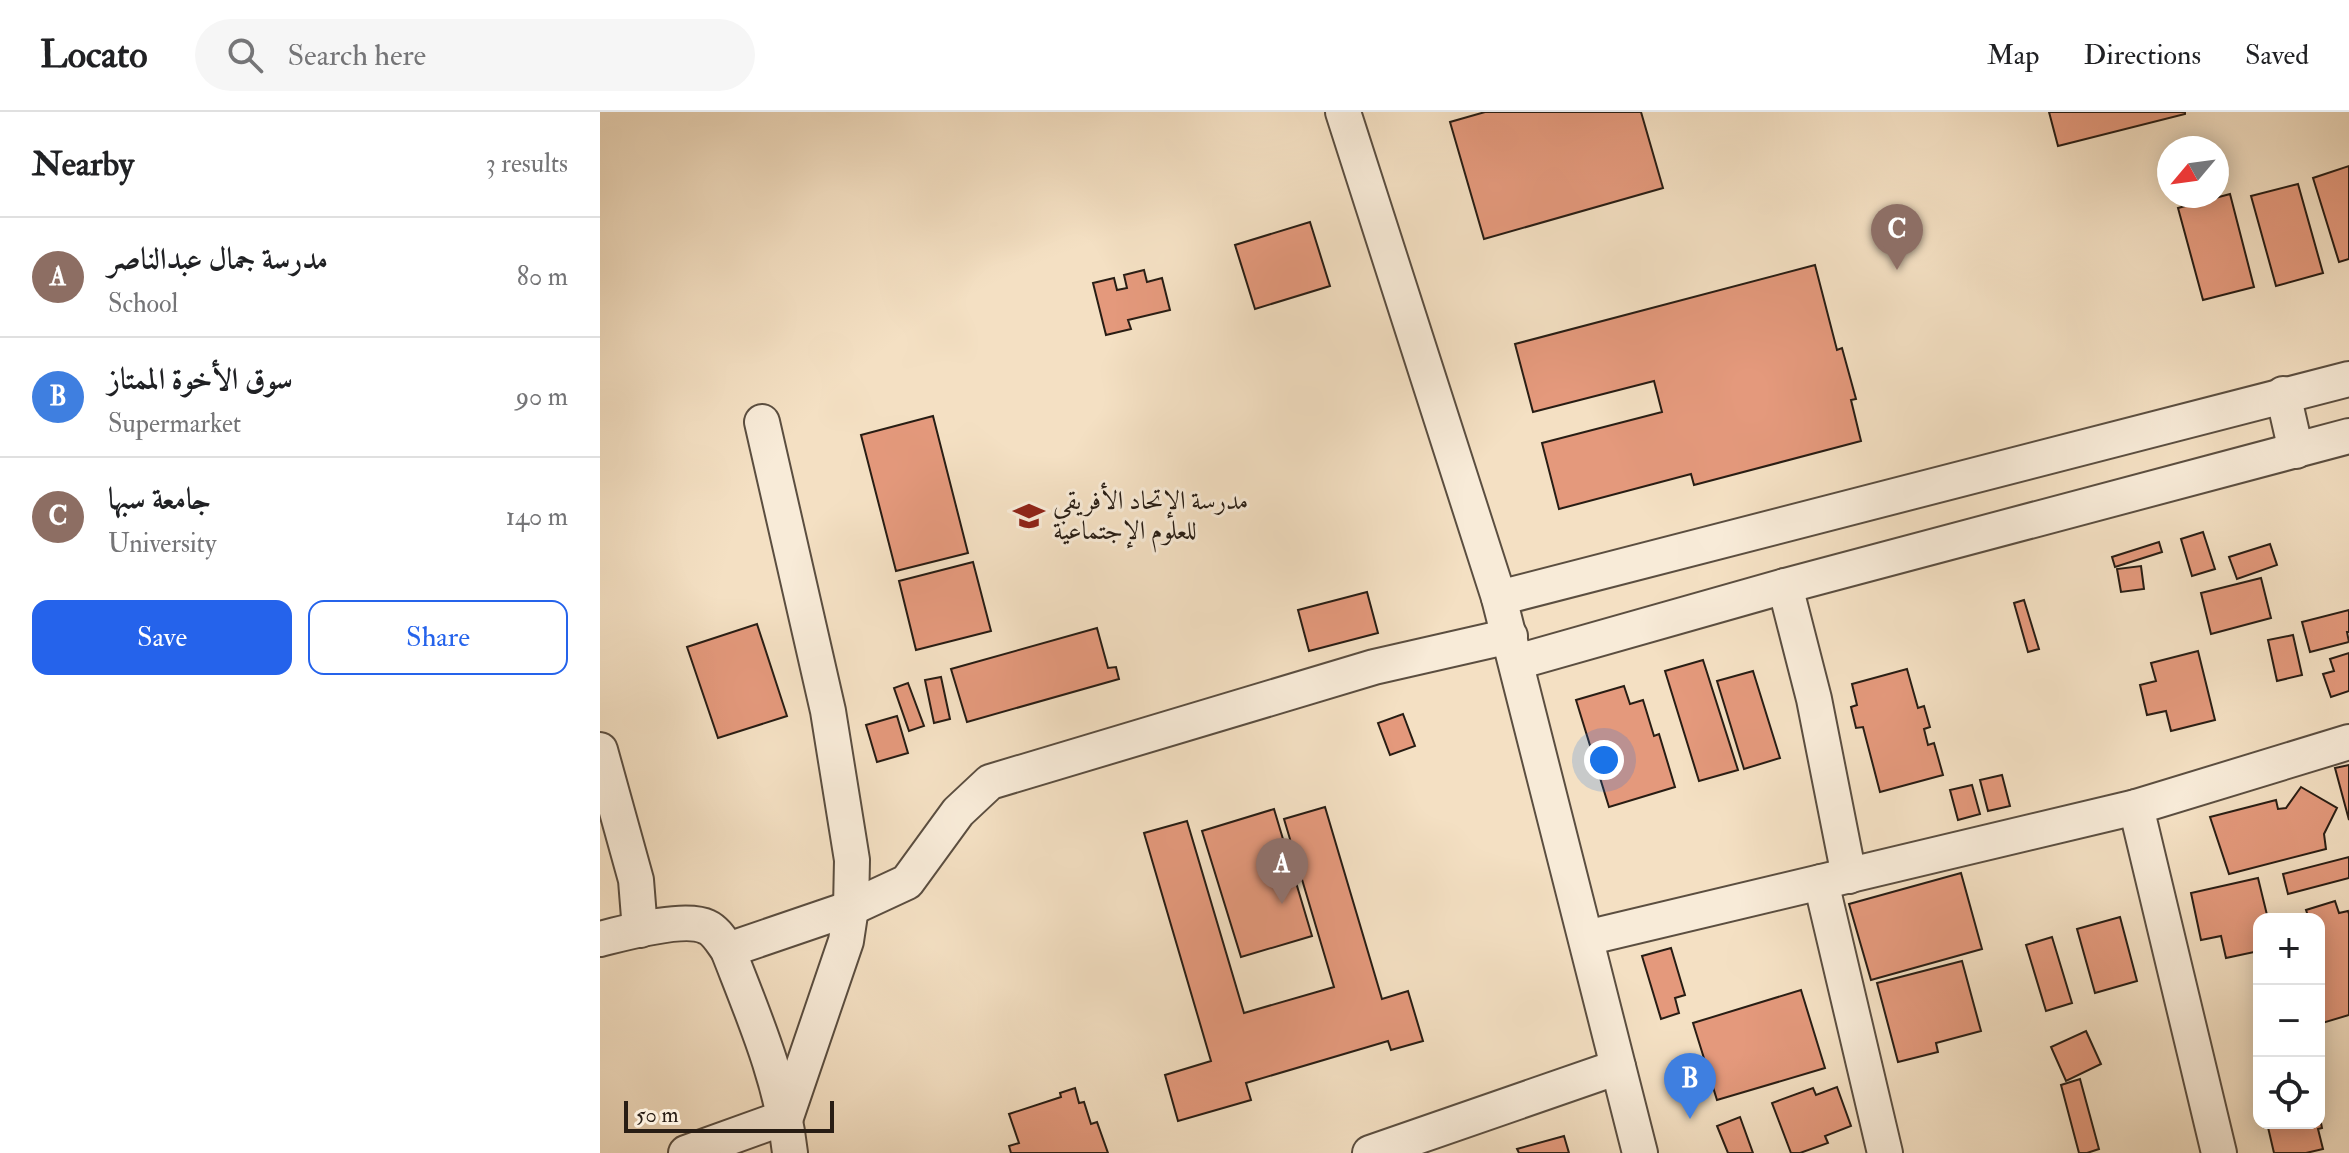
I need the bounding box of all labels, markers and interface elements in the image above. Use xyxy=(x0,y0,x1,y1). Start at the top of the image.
search box xyxy=(195,19,755,91)
text: Locato xyxy=(40,31,147,79)
icon: search xyxy=(223,33,267,77)
text: Search here xyxy=(287,37,426,74)
text: Map xyxy=(1987,38,2040,73)
text: Directions xyxy=(2084,38,2201,73)
text: Saved xyxy=(2245,38,2309,73)
north arrow xyxy=(2157,136,2229,208)
text: Nearby xyxy=(32,143,134,186)
text: 3 results xyxy=(486,148,568,180)
pin: C xyxy=(1871,204,1923,270)
text: مدرسة جمال عبدالناصر xyxy=(108,241,328,278)
text: A xyxy=(50,261,66,293)
text: 80 m xyxy=(517,261,568,293)
text: School xyxy=(108,288,178,320)
text: سوق الأخوة الممتاز xyxy=(108,361,293,398)
text: B xyxy=(49,381,67,413)
text: 90 m xyxy=(516,381,568,413)
text: Supermarket xyxy=(108,408,241,440)
text: جامعة سبها xyxy=(108,481,211,518)
place label: مدرسة الإتحاد الأفريقي للعلوم الإجتماعية xyxy=(1053,482,1248,553)
school or university icon: مدرسة الإتحاد الأفريقي للعلوم الإجتماعية xyxy=(1012,499,1046,533)
text: C xyxy=(48,501,68,533)
text: 140 m xyxy=(506,501,568,533)
text: University xyxy=(108,528,216,560)
button: Save xyxy=(32,600,292,675)
button: Share xyxy=(308,600,568,675)
your location xyxy=(1584,740,1624,780)
pin: A xyxy=(1256,838,1308,904)
map controls xyxy=(2253,913,2325,1129)
button: + xyxy=(2253,913,2325,985)
button: − xyxy=(2253,985,2325,1057)
pin: B xyxy=(1664,1053,1716,1119)
button: locate xyxy=(2253,1057,2325,1129)
scale bar xyxy=(624,1097,834,1133)
text: 50 m xyxy=(636,1101,678,1129)

